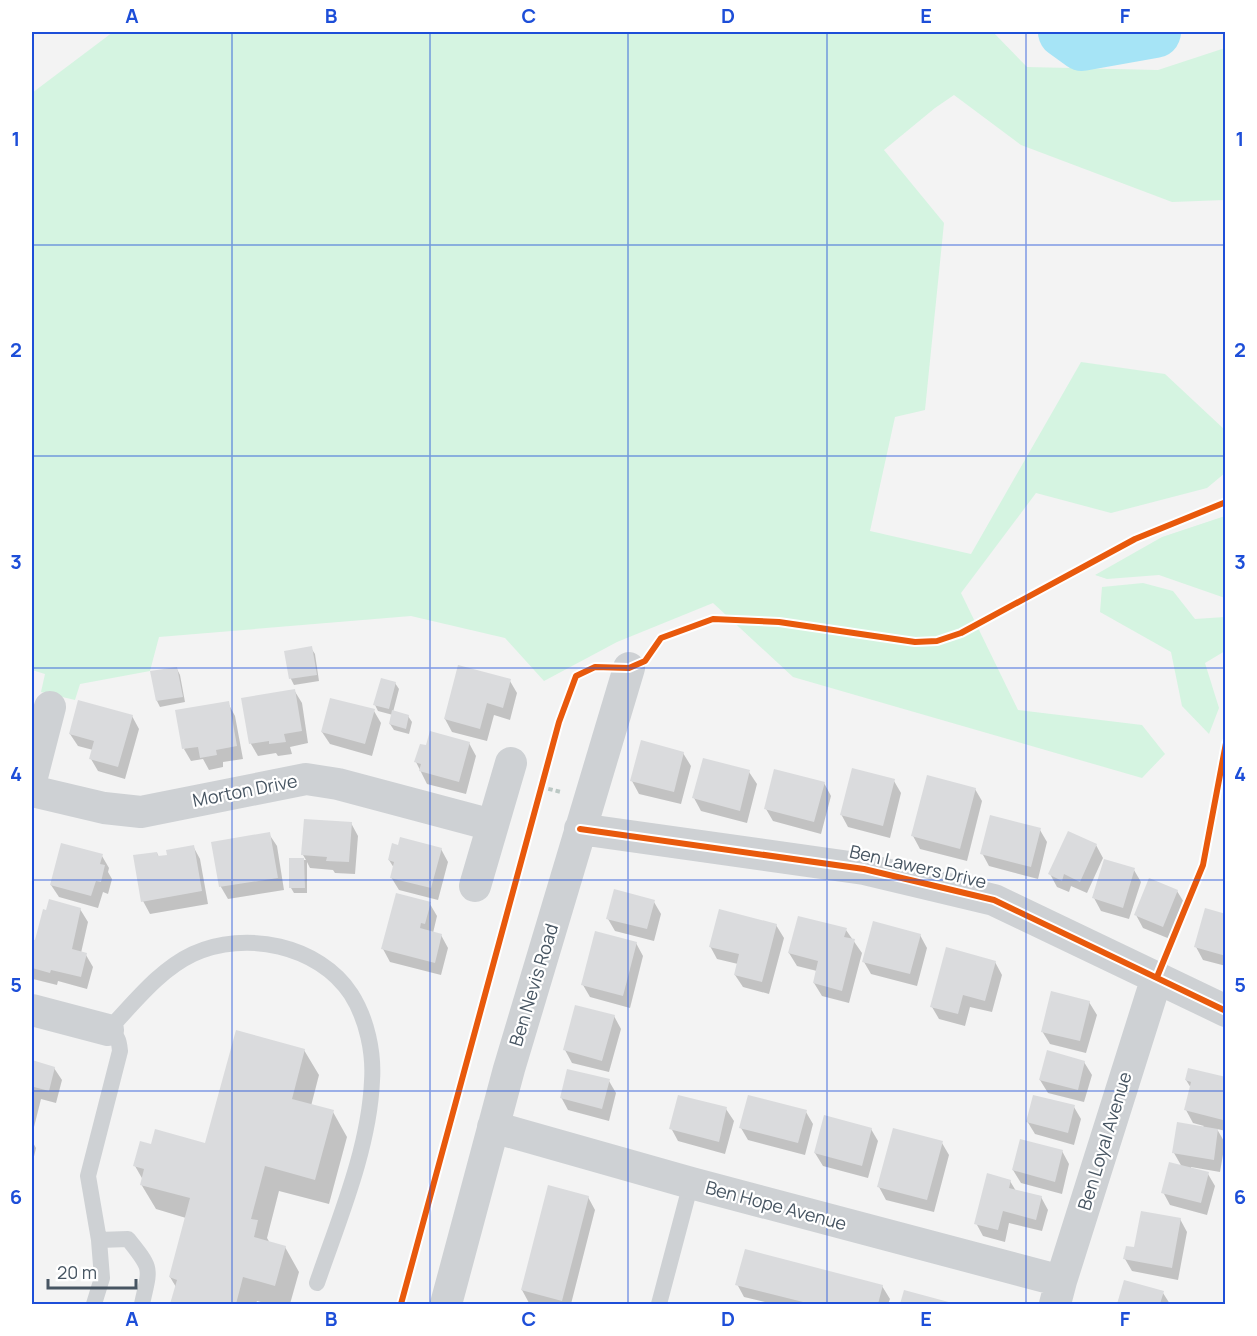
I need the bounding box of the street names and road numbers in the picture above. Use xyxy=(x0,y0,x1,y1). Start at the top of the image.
street label: Morton Drive xyxy=(190,768,299,812)
street label: Ben Lawers Drive xyxy=(847,839,989,893)
street label: Ben Nevis Road xyxy=(503,920,563,1049)
street label: Ben Loyal Avenue xyxy=(1072,1069,1137,1213)
street label: Ben Hope Avenue xyxy=(703,1175,849,1235)

